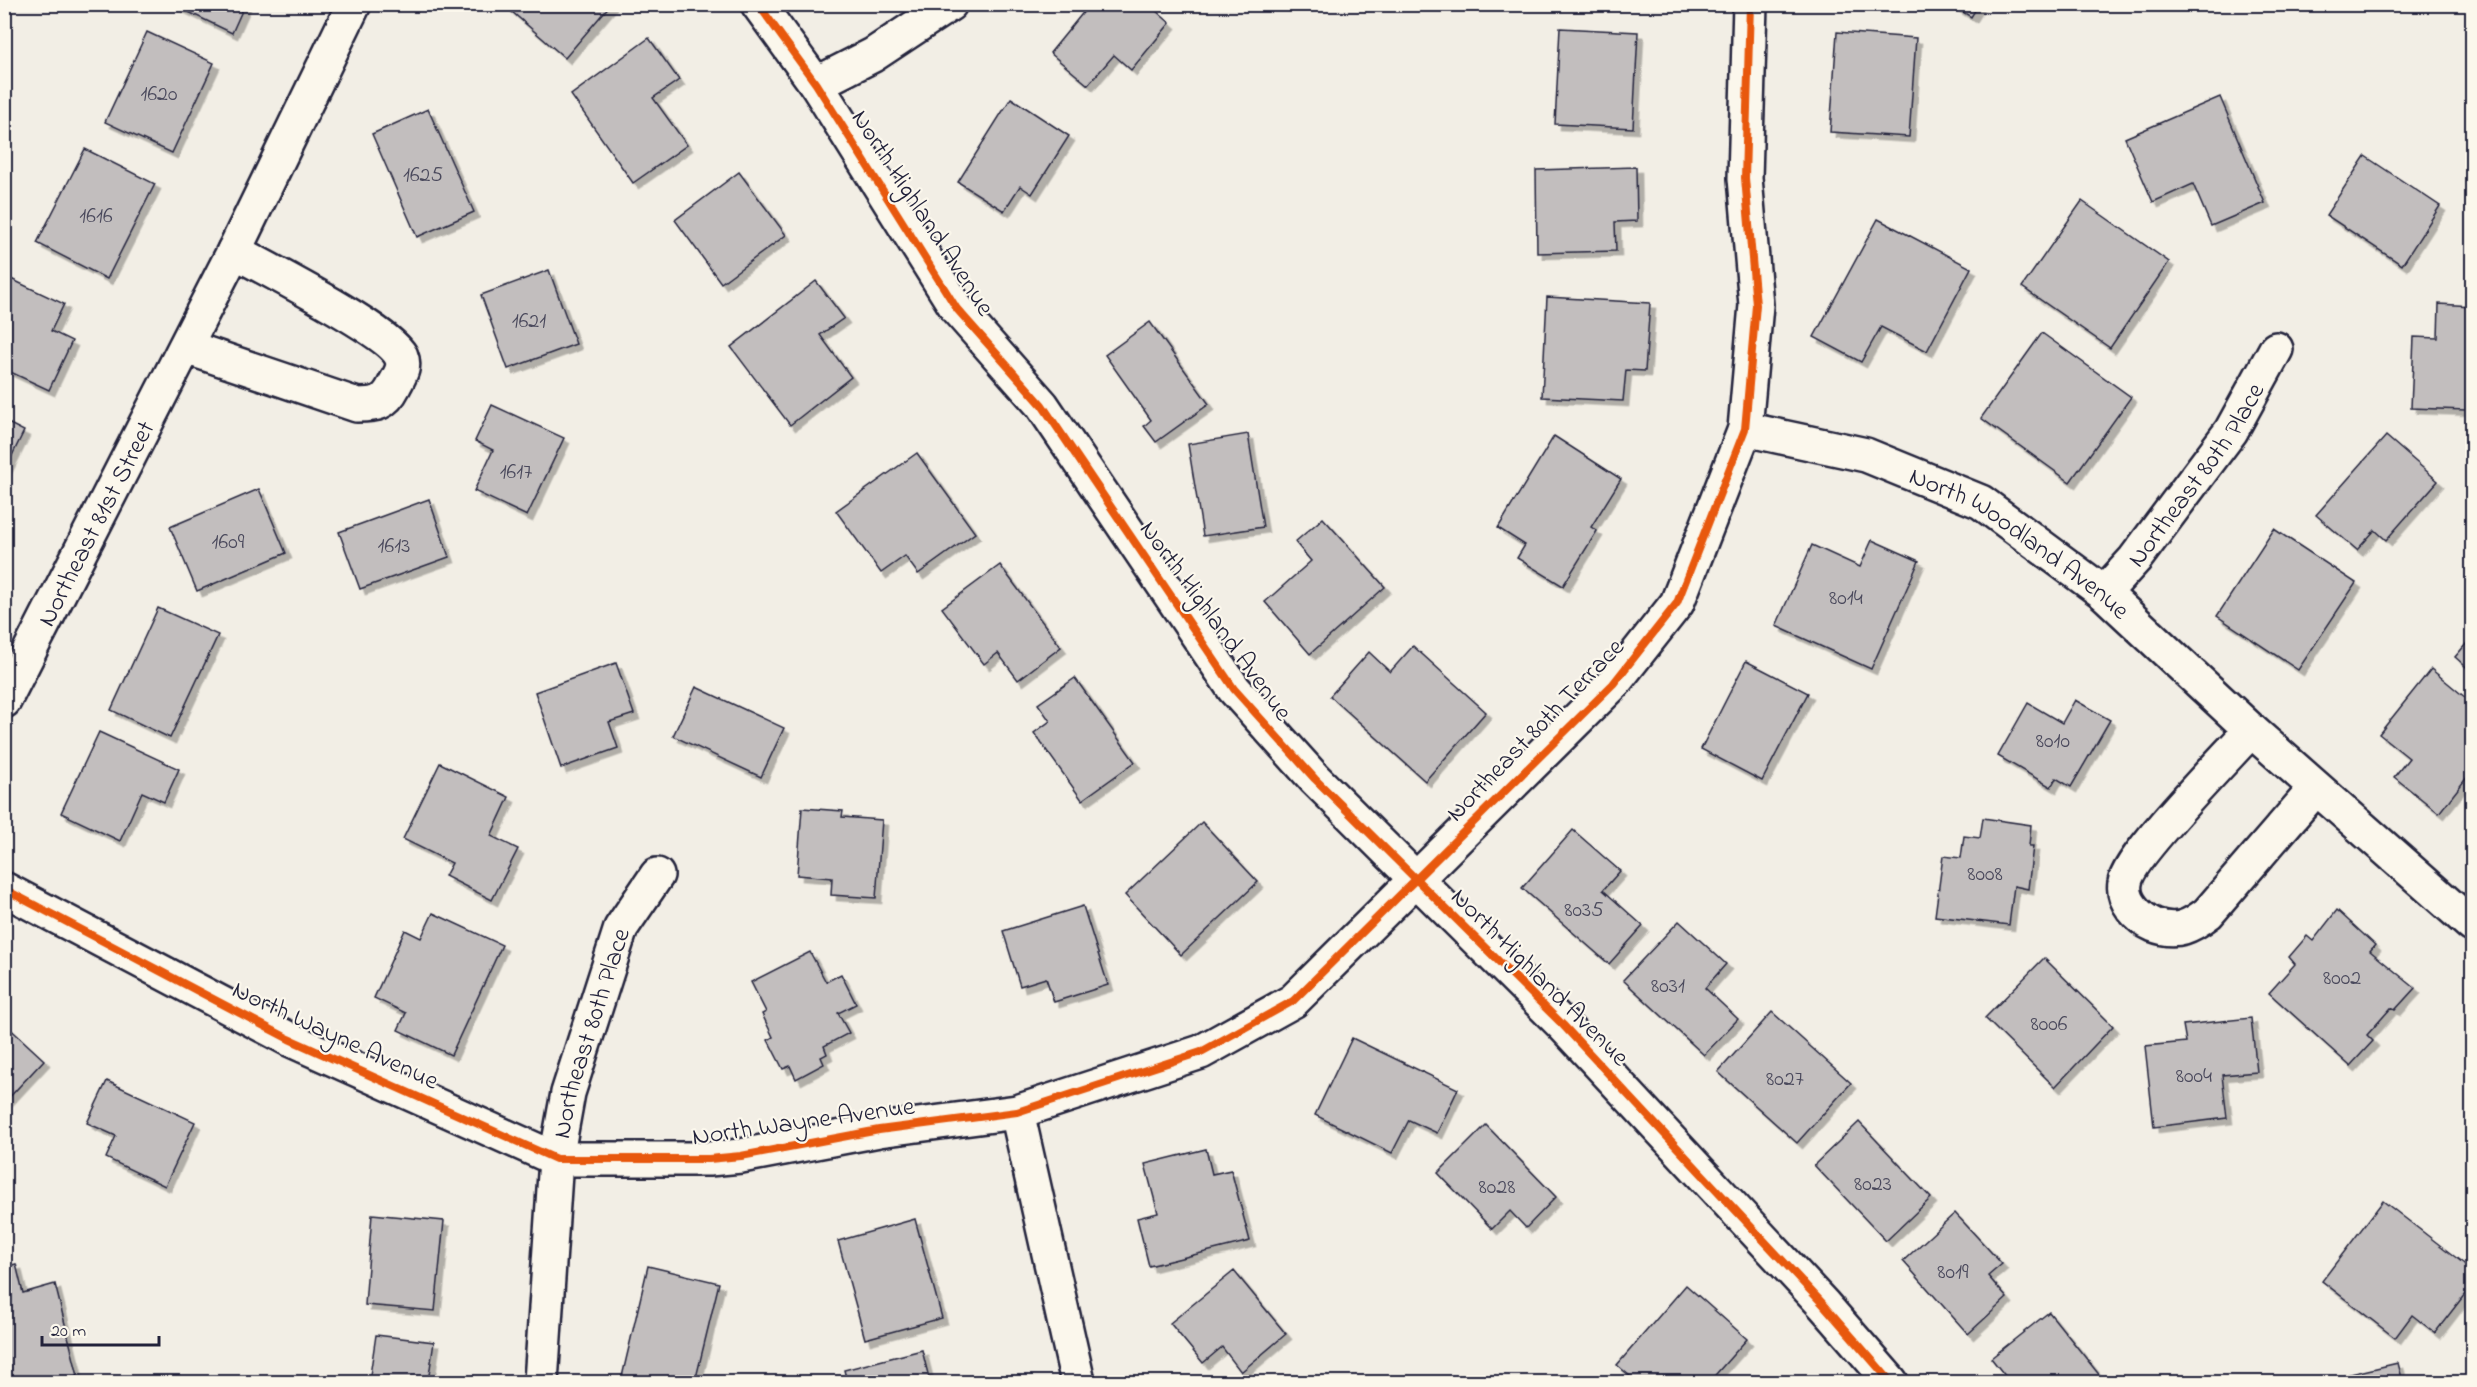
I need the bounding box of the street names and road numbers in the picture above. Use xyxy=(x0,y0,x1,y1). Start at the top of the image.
street label: North Highland Avenue xyxy=(840,103,1003,325)
street label: Northeast 80th Place xyxy=(2119,376,2276,576)
street label: Northeast 81st Street xyxy=(29,415,166,634)
street label: North Woodland Avenue xyxy=(1903,459,2137,630)
street label: North Highland Avenue xyxy=(1129,514,1301,730)
street label: Northeast 80th Terrace xyxy=(1438,630,1634,832)
street label: North Highland Avenue xyxy=(1441,880,1637,1077)
street label: Northeast 80th Place xyxy=(544,924,642,1142)
street label: North Wayne Avenue xyxy=(225,972,445,1101)
street label: North Wayne Avenue xyxy=(690,1089,917,1157)

